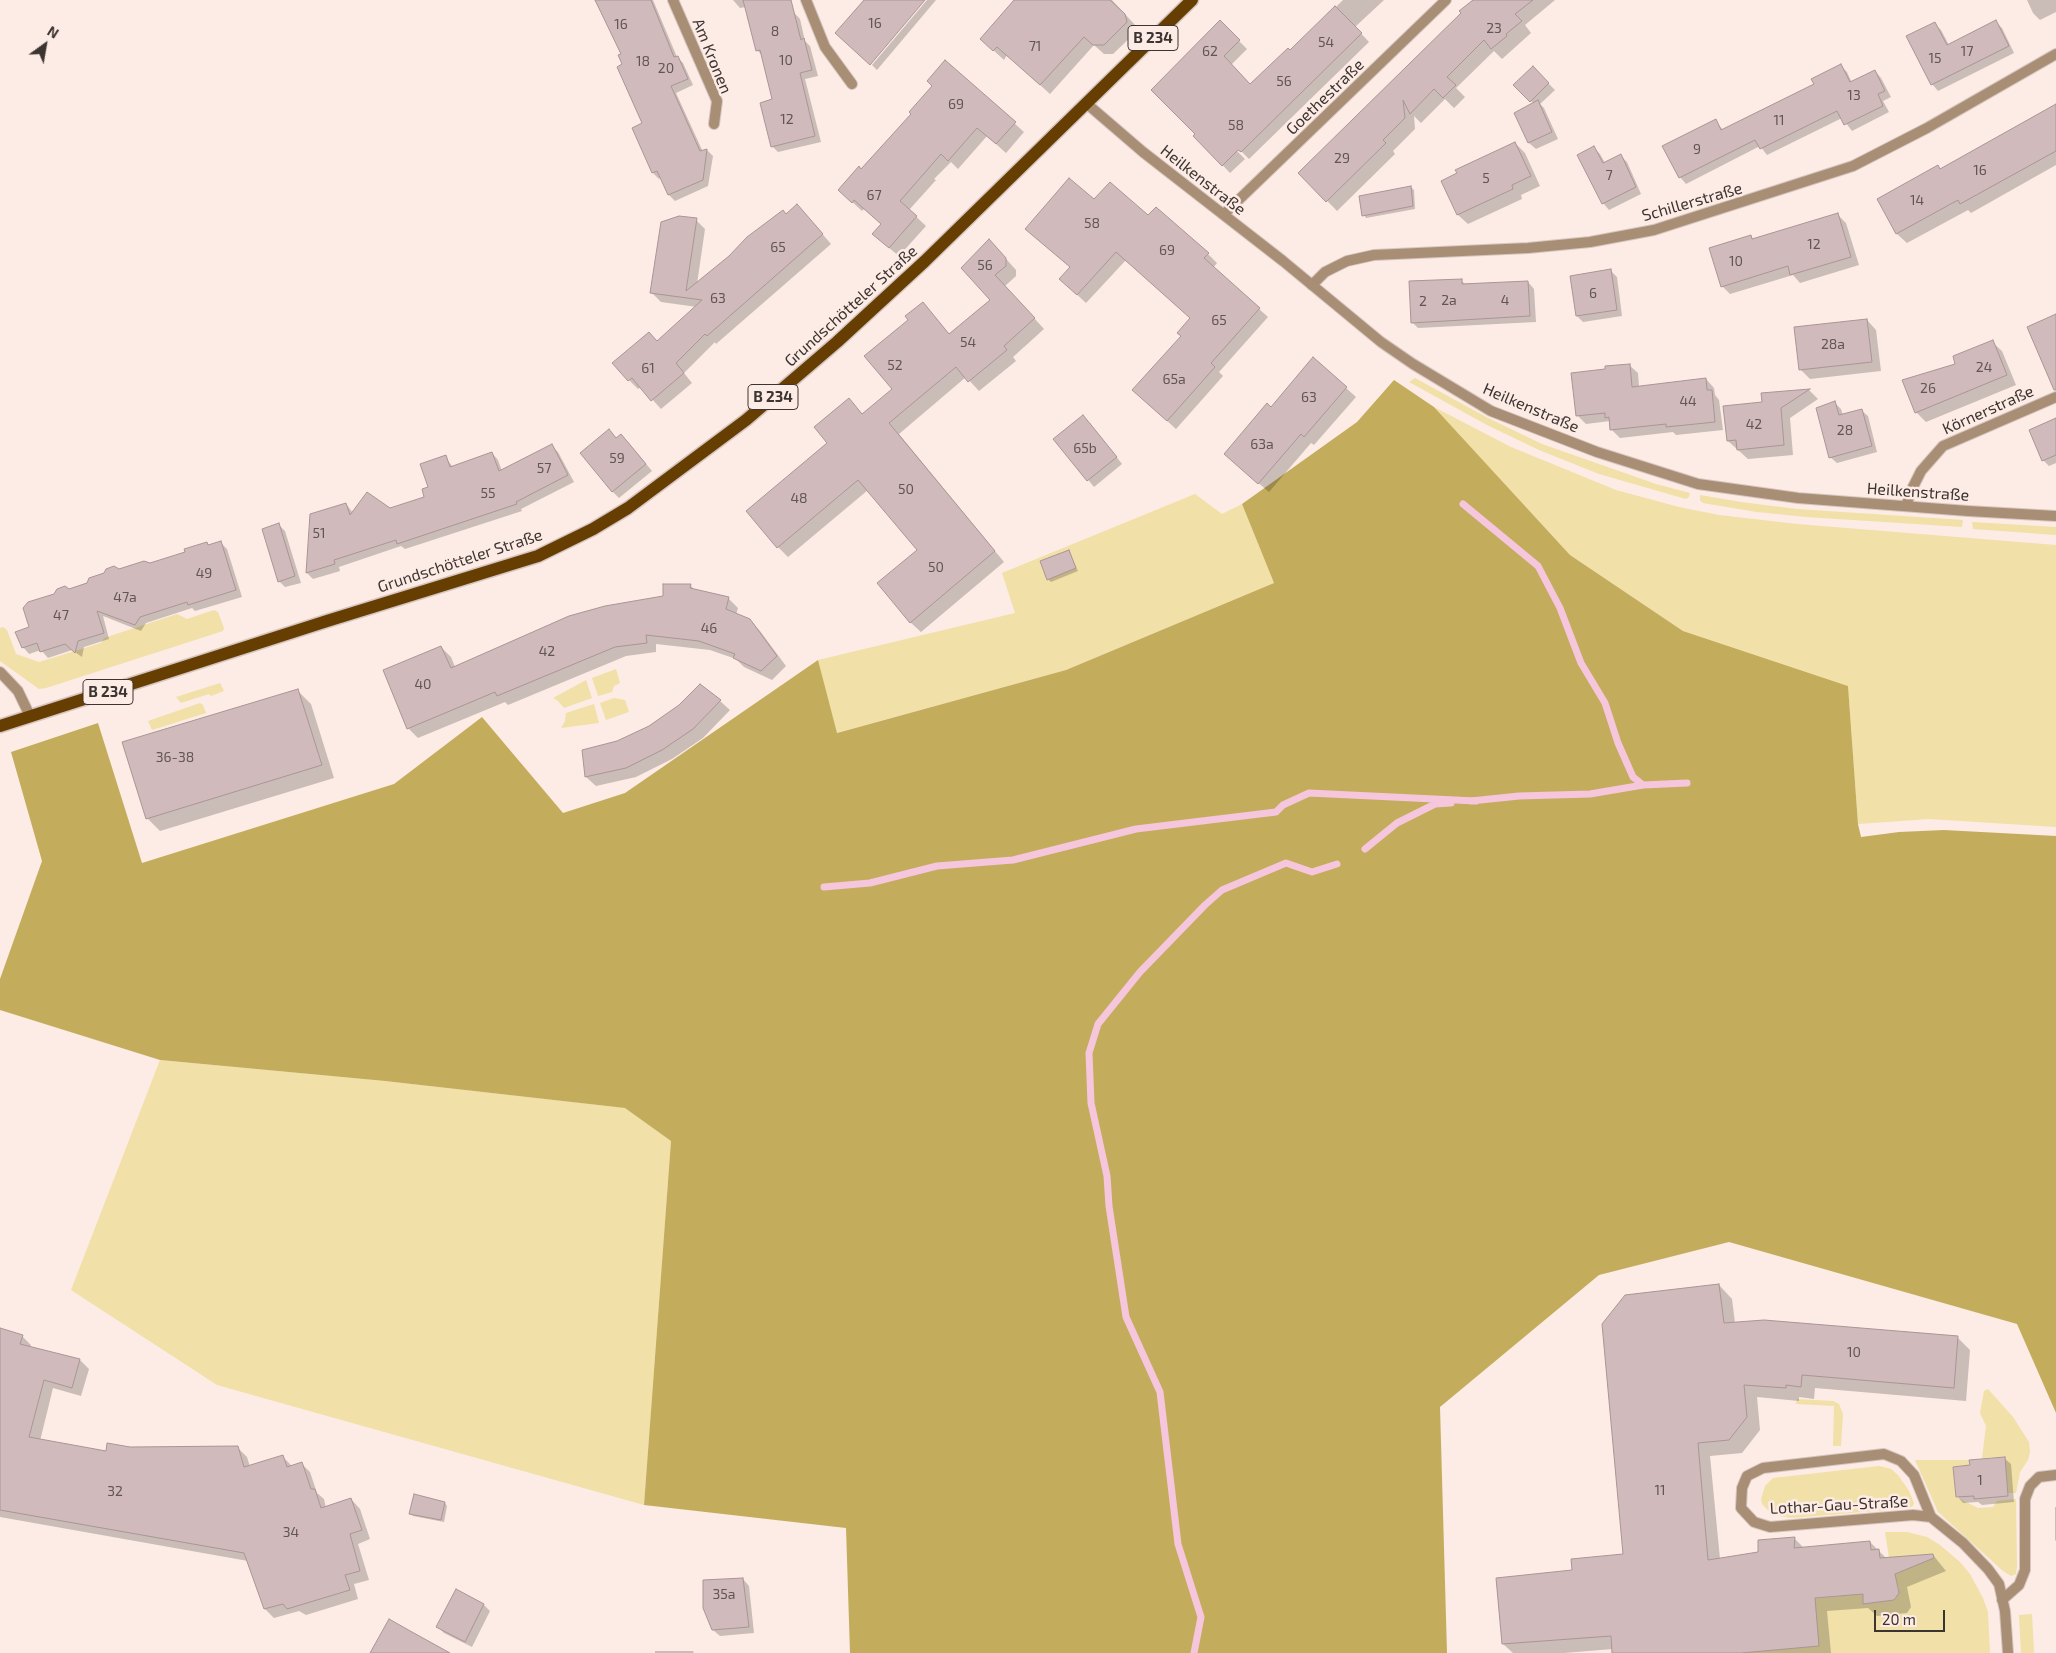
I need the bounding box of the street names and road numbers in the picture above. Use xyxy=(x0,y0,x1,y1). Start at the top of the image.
street label: Am Kronen xyxy=(688,16,736,96)
road number: B 234 xyxy=(1128,26,1178,50)
street label: Goethestraße xyxy=(1282,55,1368,139)
street label: Heilkenstraße xyxy=(1157,141,1249,219)
street label: Schillerstraße xyxy=(1640,179,1744,225)
street label: Grundschötteler Straße xyxy=(781,241,921,371)
street label: Heilkenstraße xyxy=(1480,379,1582,437)
street label: Körnerstraße xyxy=(1939,381,2037,439)
road number: B 234 xyxy=(748,384,798,410)
street label: Heilkenstraße xyxy=(1866,479,1970,505)
street label: Grundschötteler Straße xyxy=(375,525,545,597)
road number: B 234 xyxy=(83,680,133,704)
street label: Lothar-Gau-Straße xyxy=(1769,1492,1909,1518)

